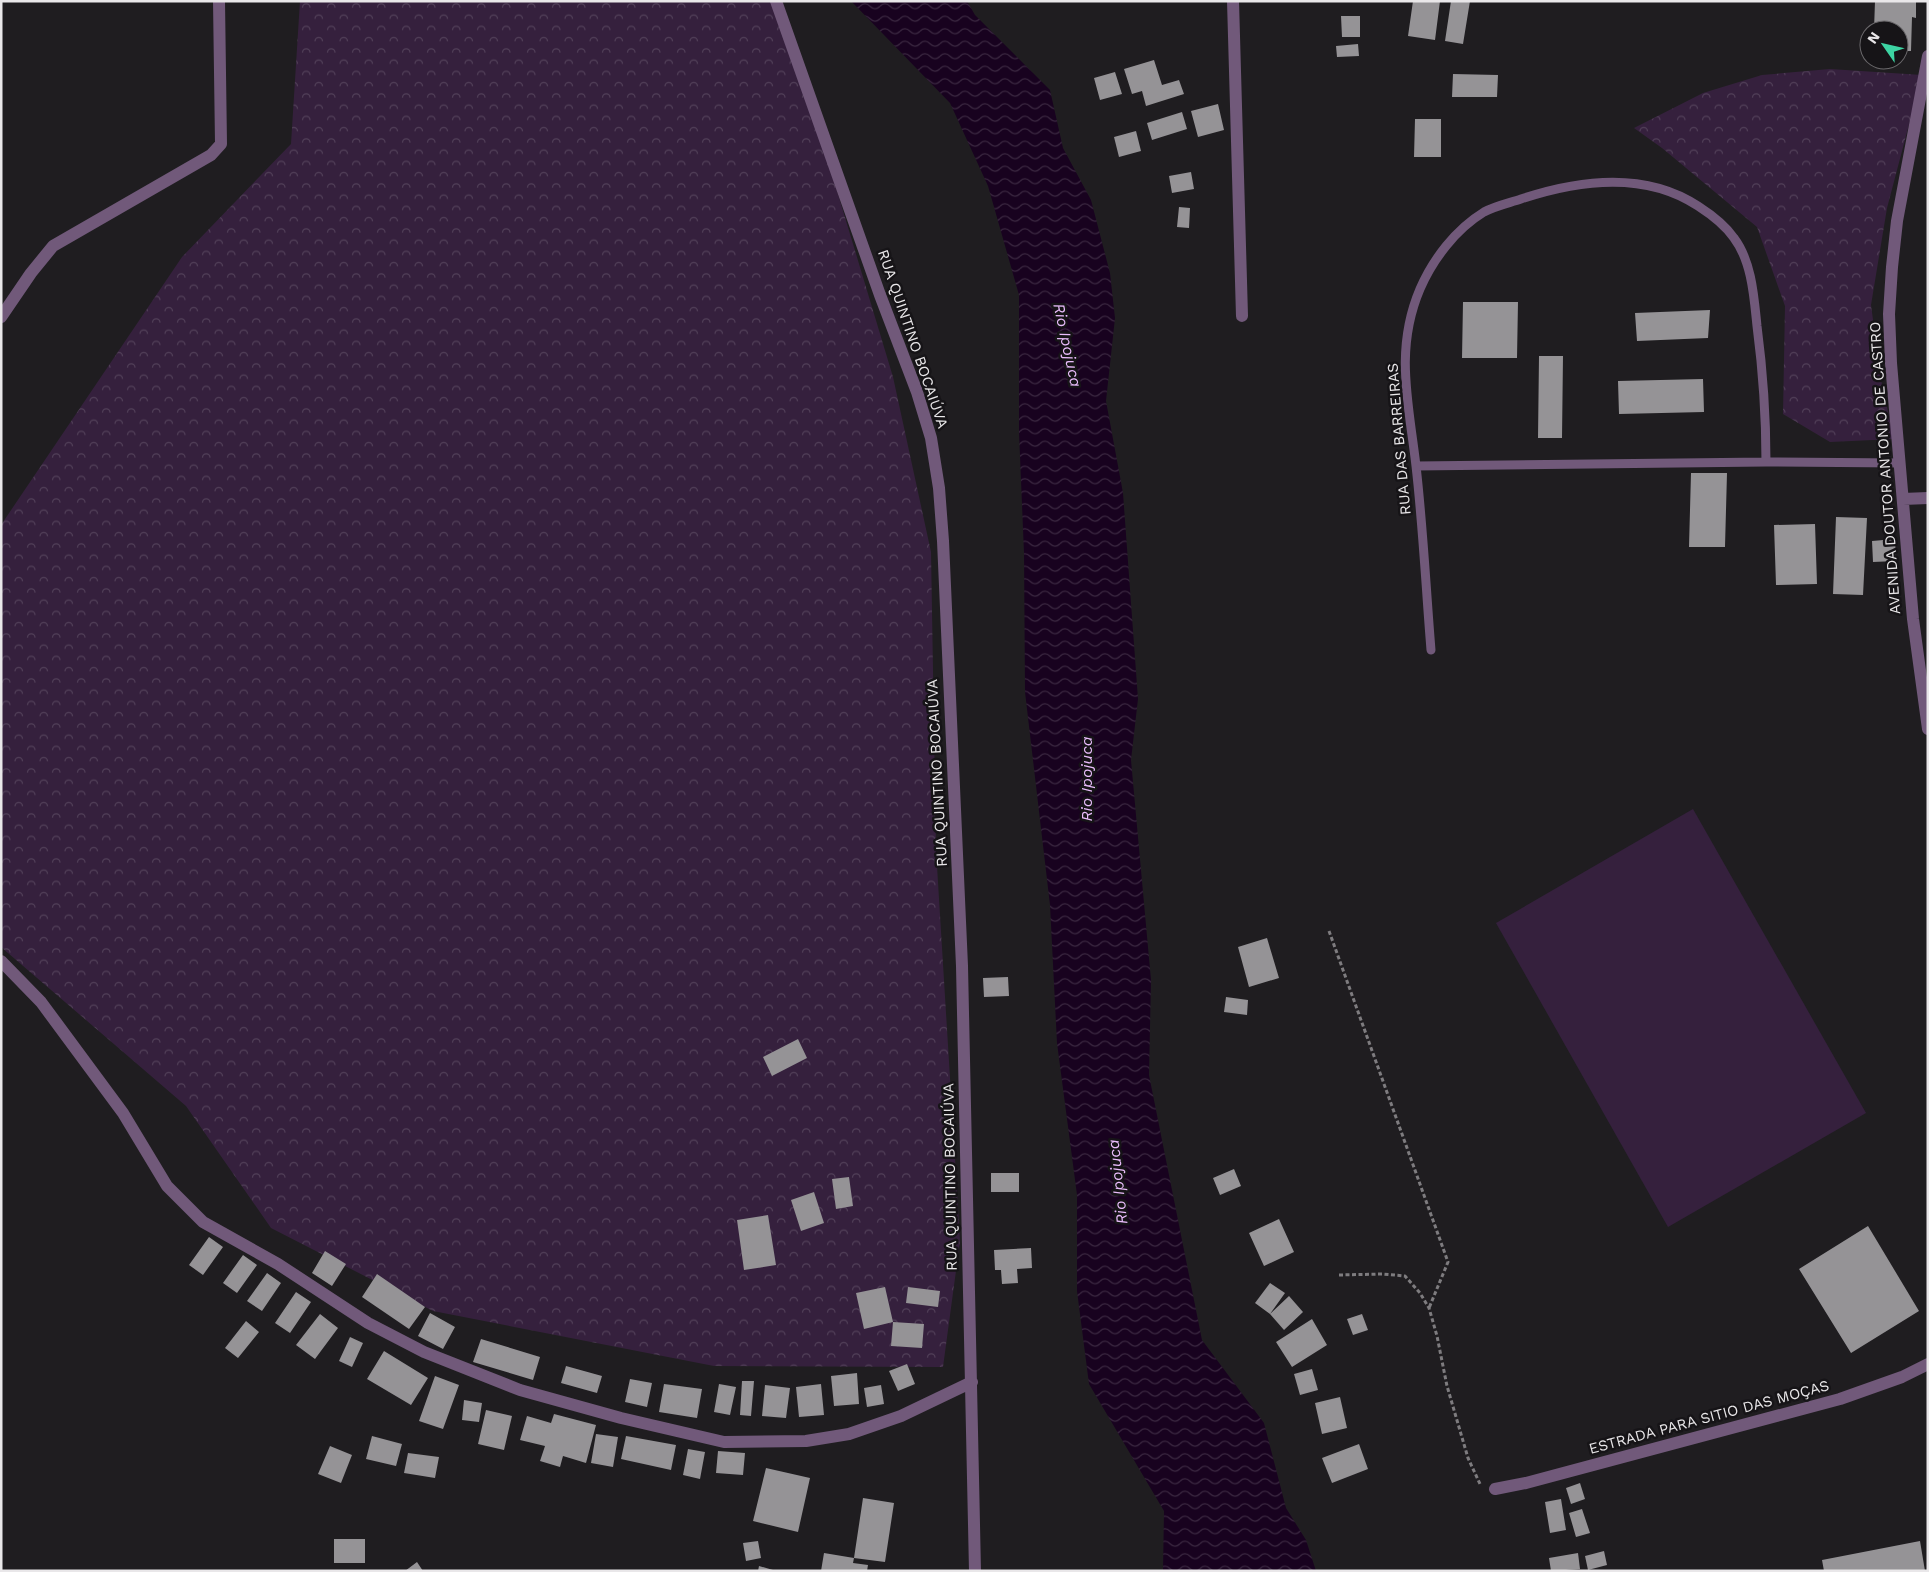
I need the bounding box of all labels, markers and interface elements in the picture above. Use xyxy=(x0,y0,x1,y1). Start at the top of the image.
north arrow xyxy=(1859,20,1909,70)
text: N xyxy=(1864,29,1883,47)
street label: RUA QUINTINO BOCAIÚVA xyxy=(874,247,952,431)
water label: Rio Ipojuca xyxy=(1049,301,1086,389)
street label: AVENIDA DOUTOR ANTONIO DE CASTRO xyxy=(1866,321,1904,615)
street label: RUA DAS BARREIRAS xyxy=(1383,362,1415,516)
street label: RUA QUINTINO BOCAIÚVA xyxy=(923,679,951,867)
water label: Rio Ipojuca xyxy=(1077,736,1096,822)
street label: RUA QUINTINO BOCAIÚVA xyxy=(939,1083,961,1271)
water label: Rio Ipojuca xyxy=(1104,1138,1131,1225)
street label: ESTRADA PARA SITIO DAS MOÇAS xyxy=(1587,1376,1831,1458)

